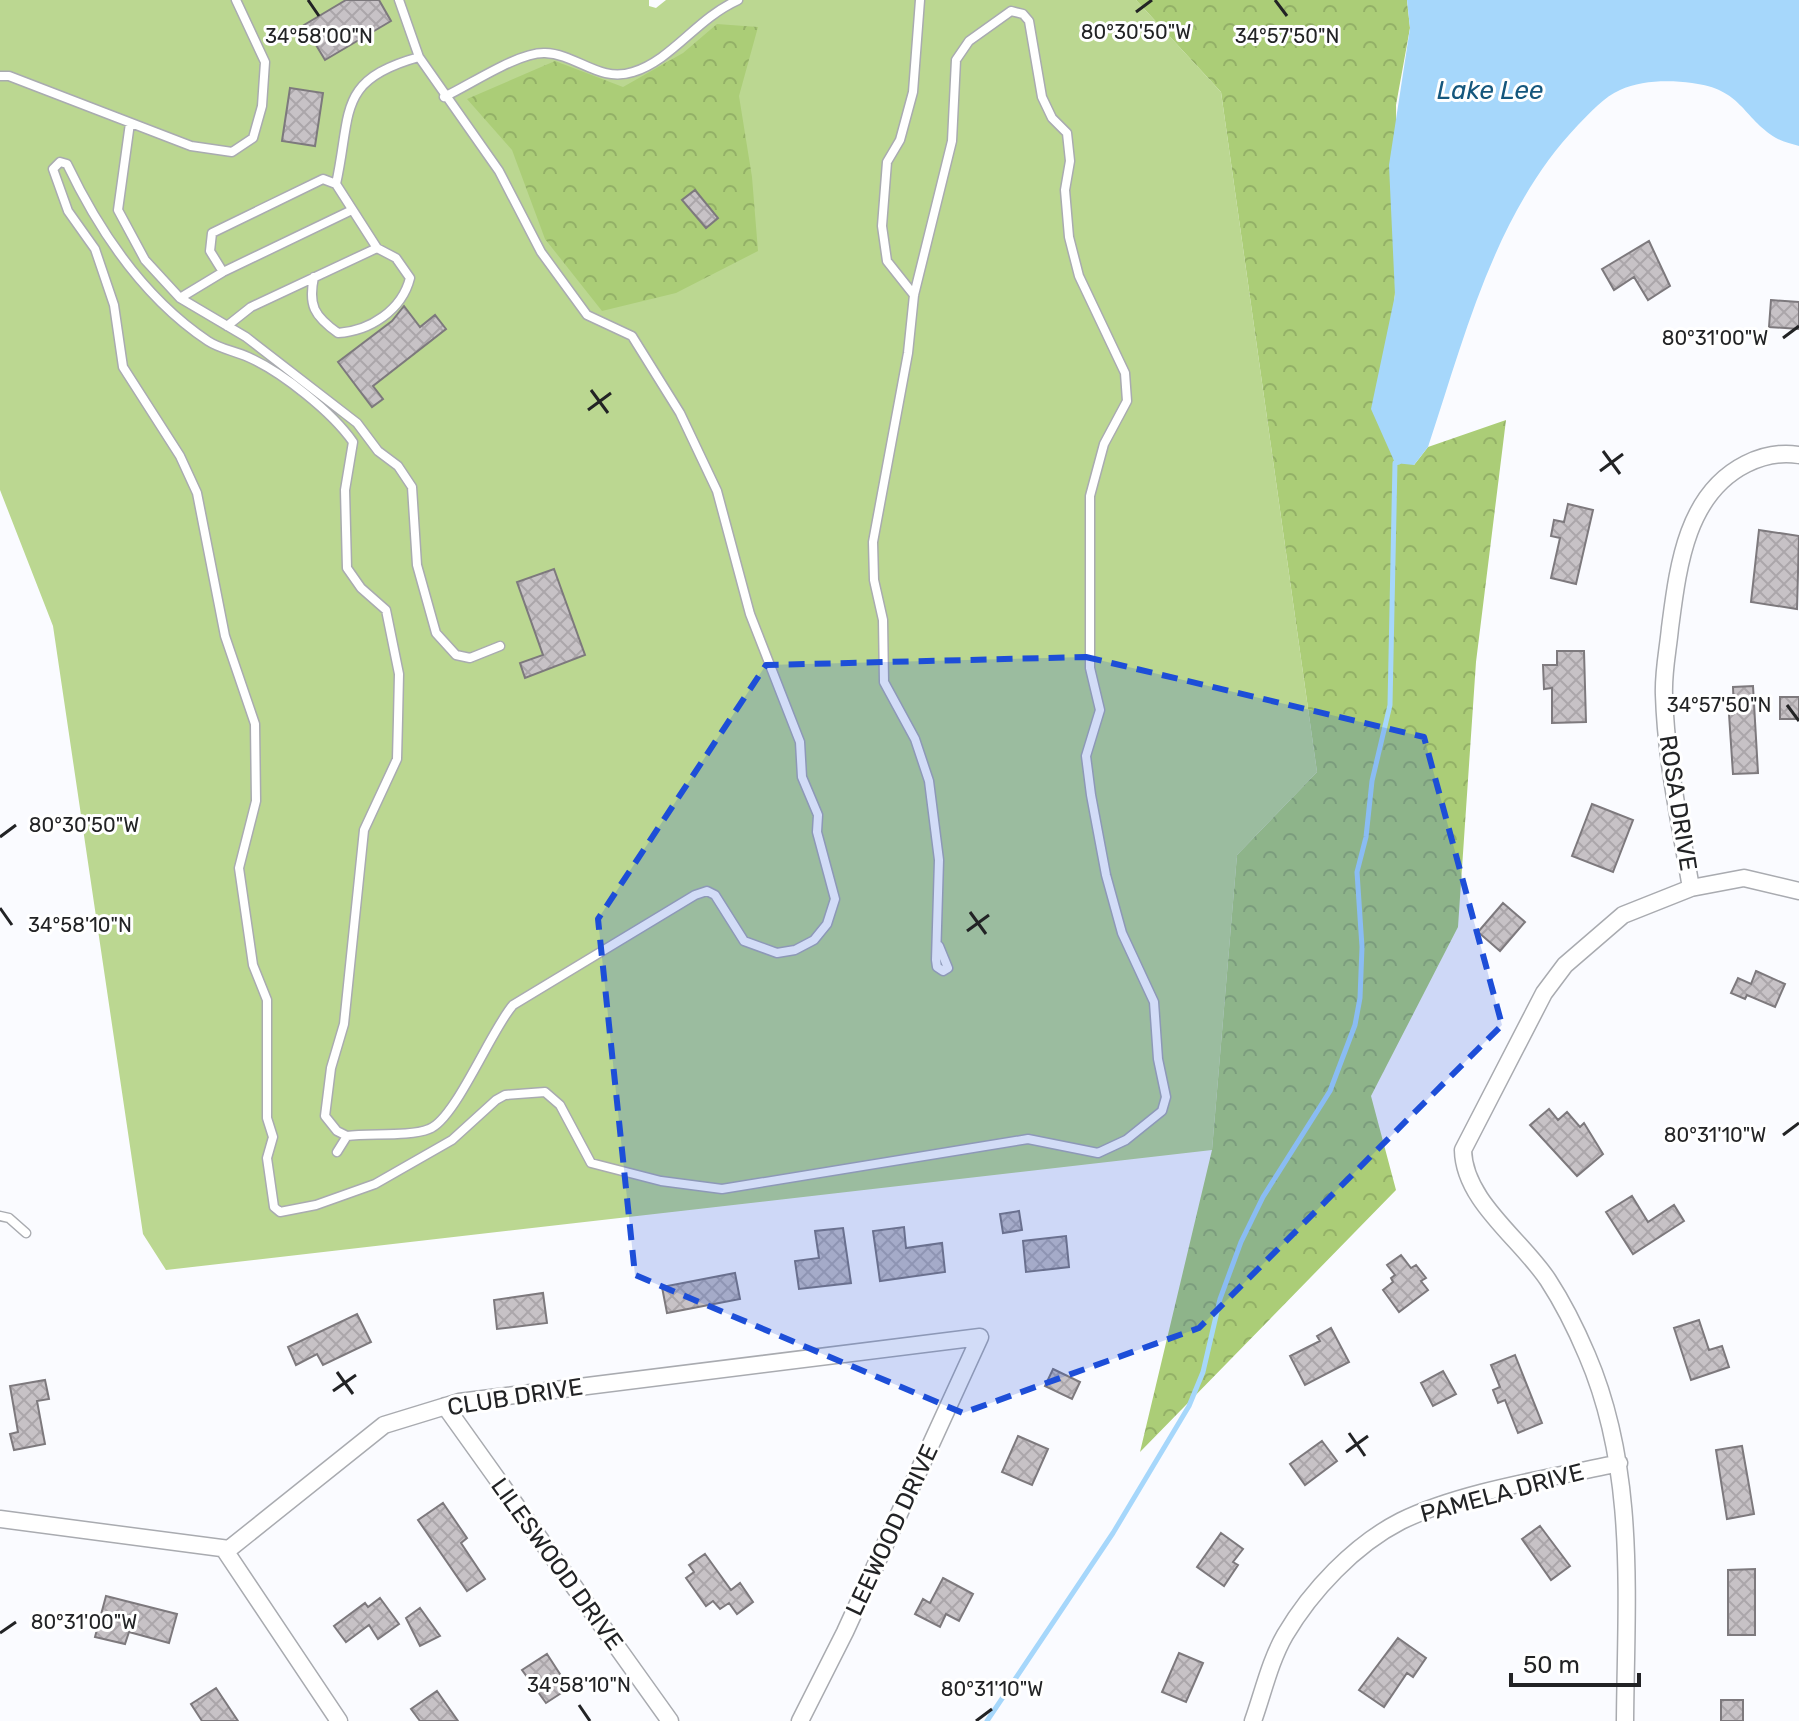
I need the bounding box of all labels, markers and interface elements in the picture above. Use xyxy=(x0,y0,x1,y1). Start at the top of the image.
text: 80°30'50"W xyxy=(1081,20,1191,44)
text: 34°58'00"N xyxy=(265,24,373,48)
text: 34°57'50"N xyxy=(1235,24,1339,48)
water label: Lake Lee xyxy=(1437,75,1544,106)
text: 80°31'00"W xyxy=(1662,326,1768,350)
text: 34°57'50"N xyxy=(1667,693,1771,717)
street label: ROSA DRIVE xyxy=(1653,733,1703,873)
text: 80°30'50"W xyxy=(29,813,139,837)
text: 34°58'10"N xyxy=(28,913,132,937)
text: 80°31'10"W xyxy=(1664,1123,1766,1147)
street label: CLUB DRIVE xyxy=(445,1372,585,1422)
street label: LEEWOOD DRIVE xyxy=(840,1440,944,1620)
street label: PAMELA DRIVE xyxy=(1417,1458,1587,1528)
street label: LILESWOOD DRIVE xyxy=(485,1473,629,1655)
text: 80°31'00"W xyxy=(31,1610,137,1634)
scale bar xyxy=(1511,1637,1639,1687)
text: 50 m xyxy=(1523,1651,1580,1679)
text: 34°58'10"N xyxy=(527,1673,631,1697)
text: 80°31'10"W xyxy=(941,1677,1043,1701)

